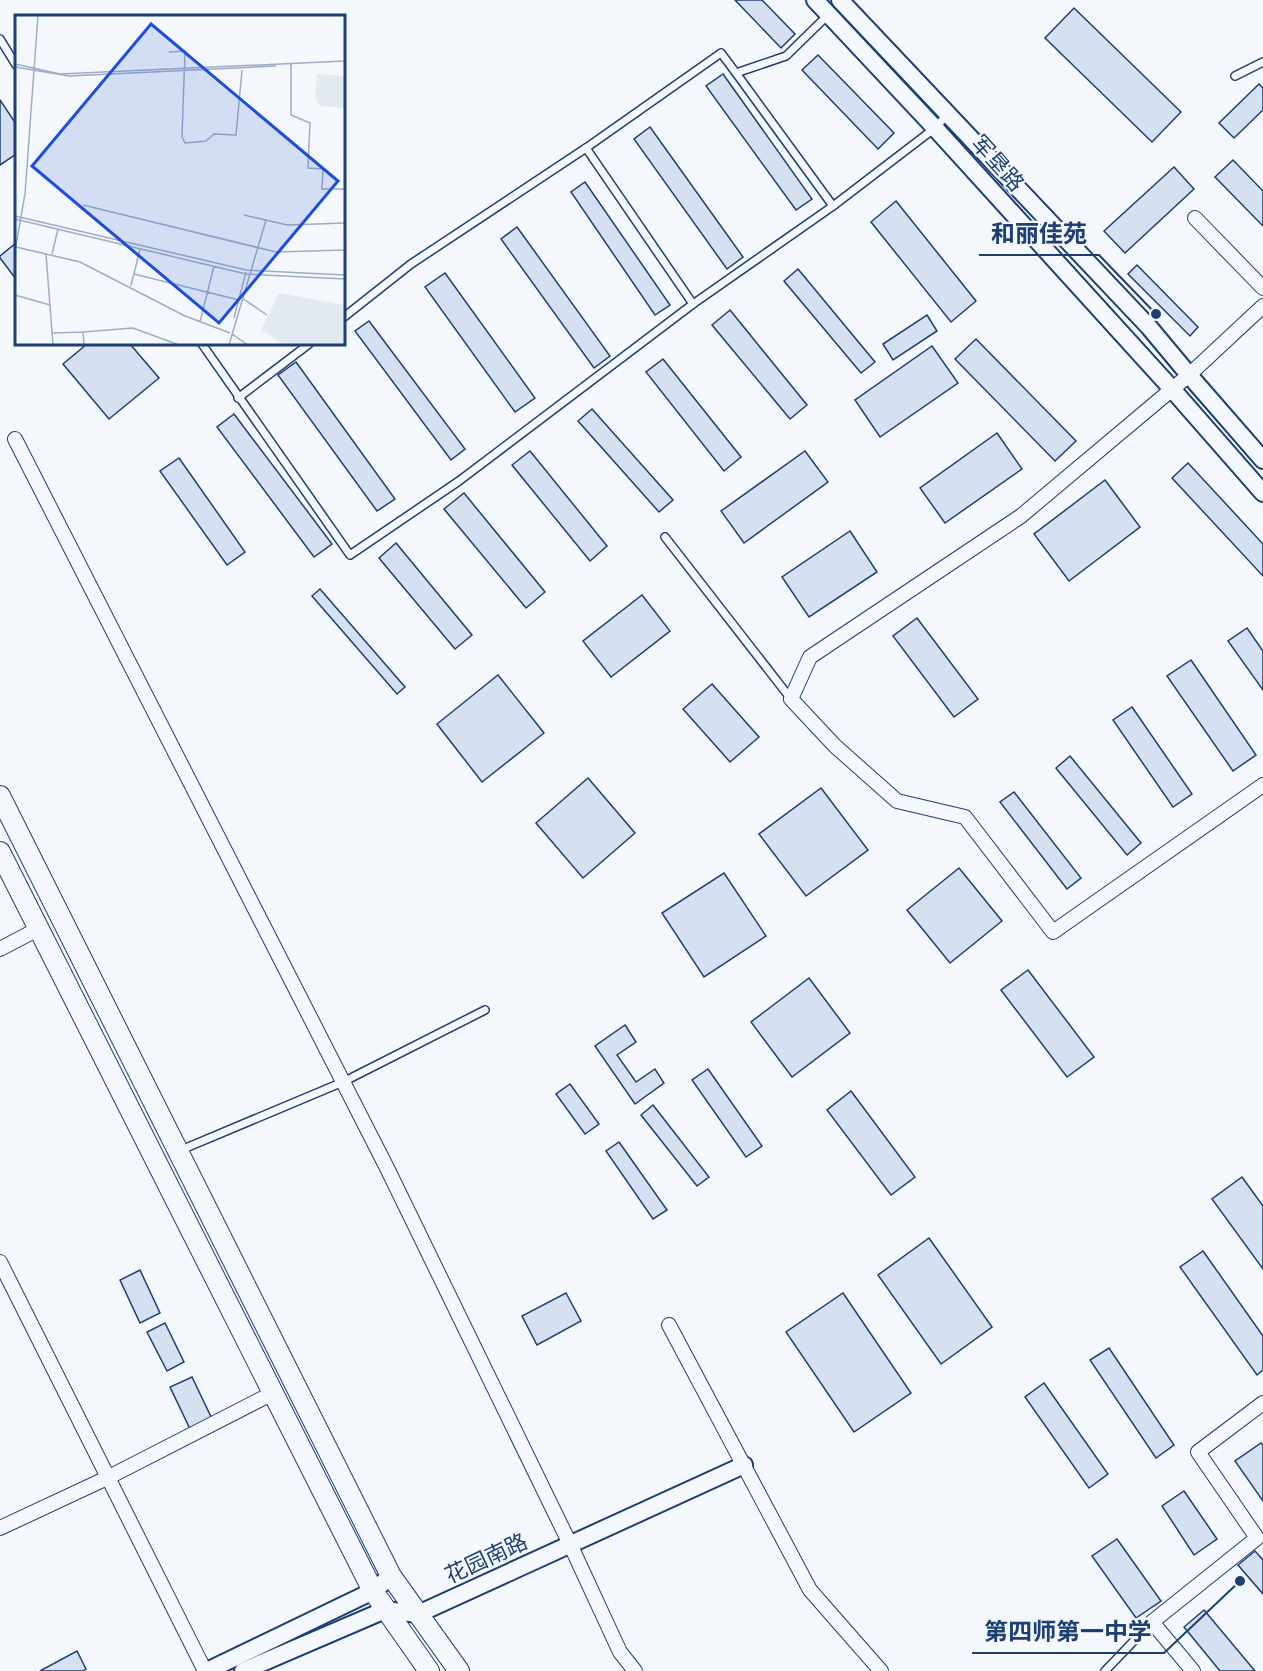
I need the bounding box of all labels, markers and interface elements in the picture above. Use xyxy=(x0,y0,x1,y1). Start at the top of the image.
inset map xyxy=(15,15,345,345)
street label: 军垦路 xyxy=(967,131,1028,196)
callout: 和丽佳苑 xyxy=(979,213,1099,255)
text: 和丽佳苑 xyxy=(991,221,1087,247)
street label: 花园南路 xyxy=(441,1529,531,1587)
callout: 第四师第一中学 xyxy=(972,1611,1164,1653)
text: 第四师第一中学 xyxy=(984,1619,1152,1645)

